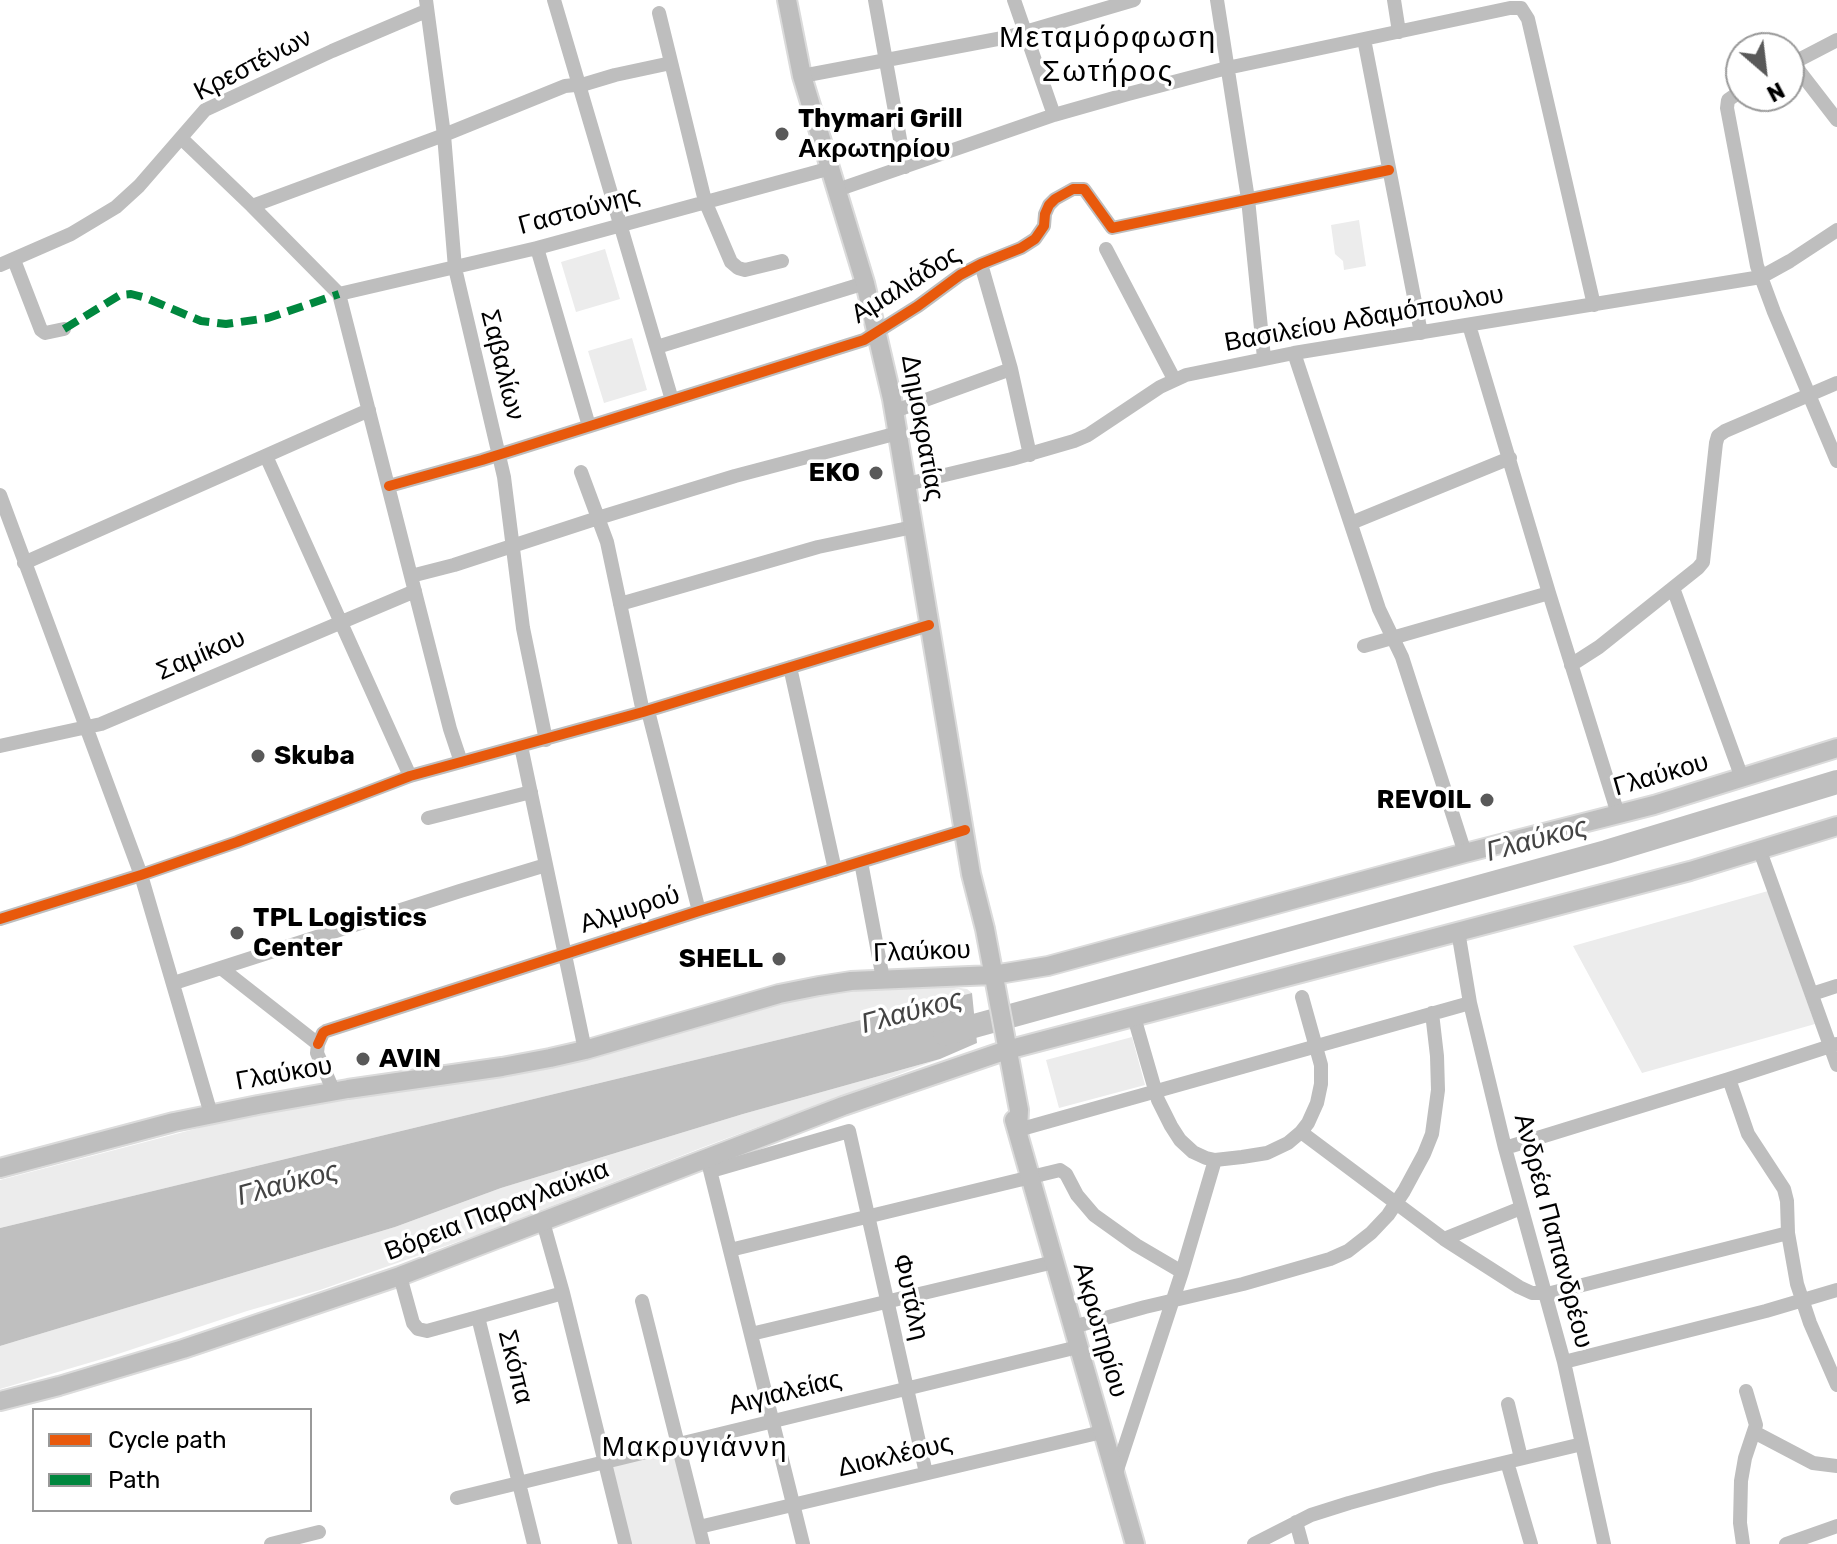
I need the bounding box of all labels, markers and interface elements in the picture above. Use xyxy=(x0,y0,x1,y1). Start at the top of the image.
district label: Μεταμόρφωση Σωτήρος xyxy=(999,20,1217,90)
street label: Κρεστένων xyxy=(189,22,317,108)
north arrow xyxy=(1725,32,1805,112)
text: N xyxy=(1762,76,1789,107)
place label: Thymari Grill Ακρωτηρίου xyxy=(798,103,963,164)
marker: Thymari Grill Ακρωτηρίου xyxy=(773,125,791,143)
street label: Γαστούνης xyxy=(515,180,643,242)
street label: Αμαλιάδος xyxy=(846,239,966,331)
street label: Βασιλείου Αδαμόπουλου xyxy=(1222,279,1506,359)
street label: Σαβαλίων xyxy=(473,306,531,424)
street label: Δημοκρατίας xyxy=(894,353,950,503)
place label: EKO xyxy=(809,457,860,489)
marker: EKO xyxy=(867,464,885,482)
street label: Σαμίκου xyxy=(152,622,250,688)
place label: Skuba xyxy=(274,740,355,772)
marker: Skuba xyxy=(249,747,267,765)
street label: Γλαύκου xyxy=(1610,747,1712,803)
place label: REVOIL xyxy=(1377,784,1471,816)
marker: REVOIL xyxy=(1478,791,1496,809)
water label: Γλαύκος xyxy=(1483,810,1591,870)
street label: Αλμυρού xyxy=(576,879,684,941)
place label: TPL Logistics Center xyxy=(253,902,427,964)
marker: TPL Logistics Center xyxy=(228,924,246,942)
street label: Γλαύκου xyxy=(873,935,971,969)
place label: SHELL xyxy=(679,943,763,975)
marker: SHELL xyxy=(770,950,788,968)
water label: Γλαύκος xyxy=(858,982,966,1042)
place label: AVIN xyxy=(379,1043,441,1075)
street label: Γλαύκου xyxy=(233,1050,335,1098)
marker: AVIN xyxy=(354,1050,372,1068)
street label: Ανδρέα Παπανδρέου xyxy=(1507,1111,1599,1351)
water label: Γλαύκος xyxy=(234,1154,342,1214)
street label: Βόρεια Παραγλαύκια xyxy=(380,1154,614,1268)
street label: Φυτάλη xyxy=(885,1251,935,1343)
street label: Ακρωτηρίου xyxy=(1066,1259,1134,1401)
street label: Σκόπα xyxy=(491,1327,539,1407)
street label: Αιγιαλείας xyxy=(726,1364,844,1422)
legend xyxy=(32,1408,312,1512)
text: Cycle path xyxy=(108,1426,227,1454)
street label: Διοκλέους xyxy=(835,1428,955,1484)
district label: Μακρυγιάννη xyxy=(602,1431,788,1465)
text: Path xyxy=(108,1466,160,1494)

